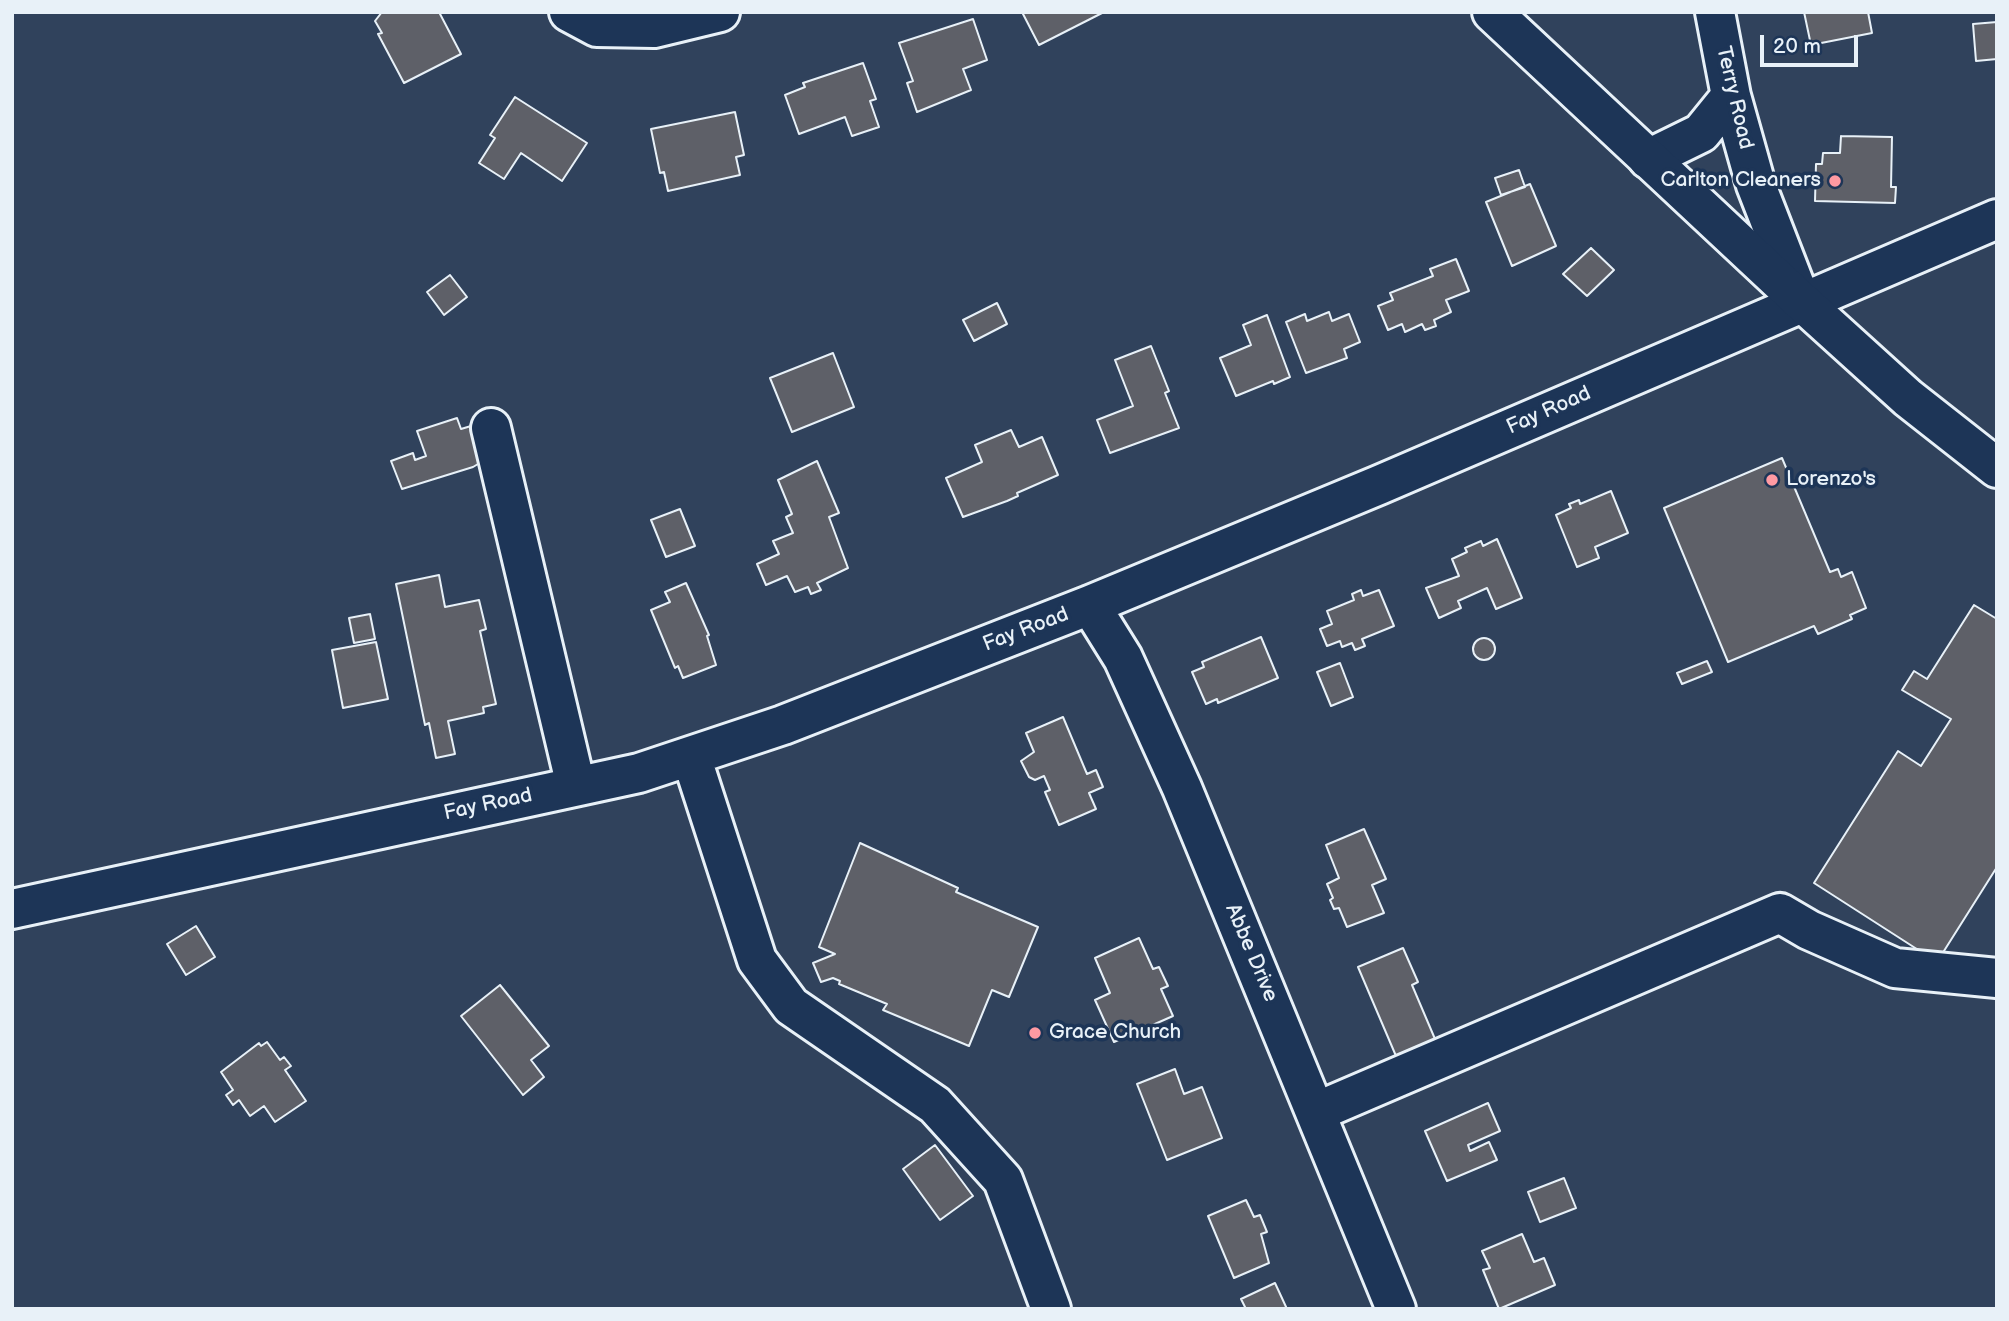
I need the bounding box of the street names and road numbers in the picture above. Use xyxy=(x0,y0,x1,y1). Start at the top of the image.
street label: Terry Road xyxy=(1710,44,1758,152)
street label: Fay Road xyxy=(1503,381,1595,441)
street label: Fay Road xyxy=(980,602,1072,658)
street label: Fay Road xyxy=(442,783,534,827)
street label: Abbe Drive xyxy=(1219,900,1283,1006)

